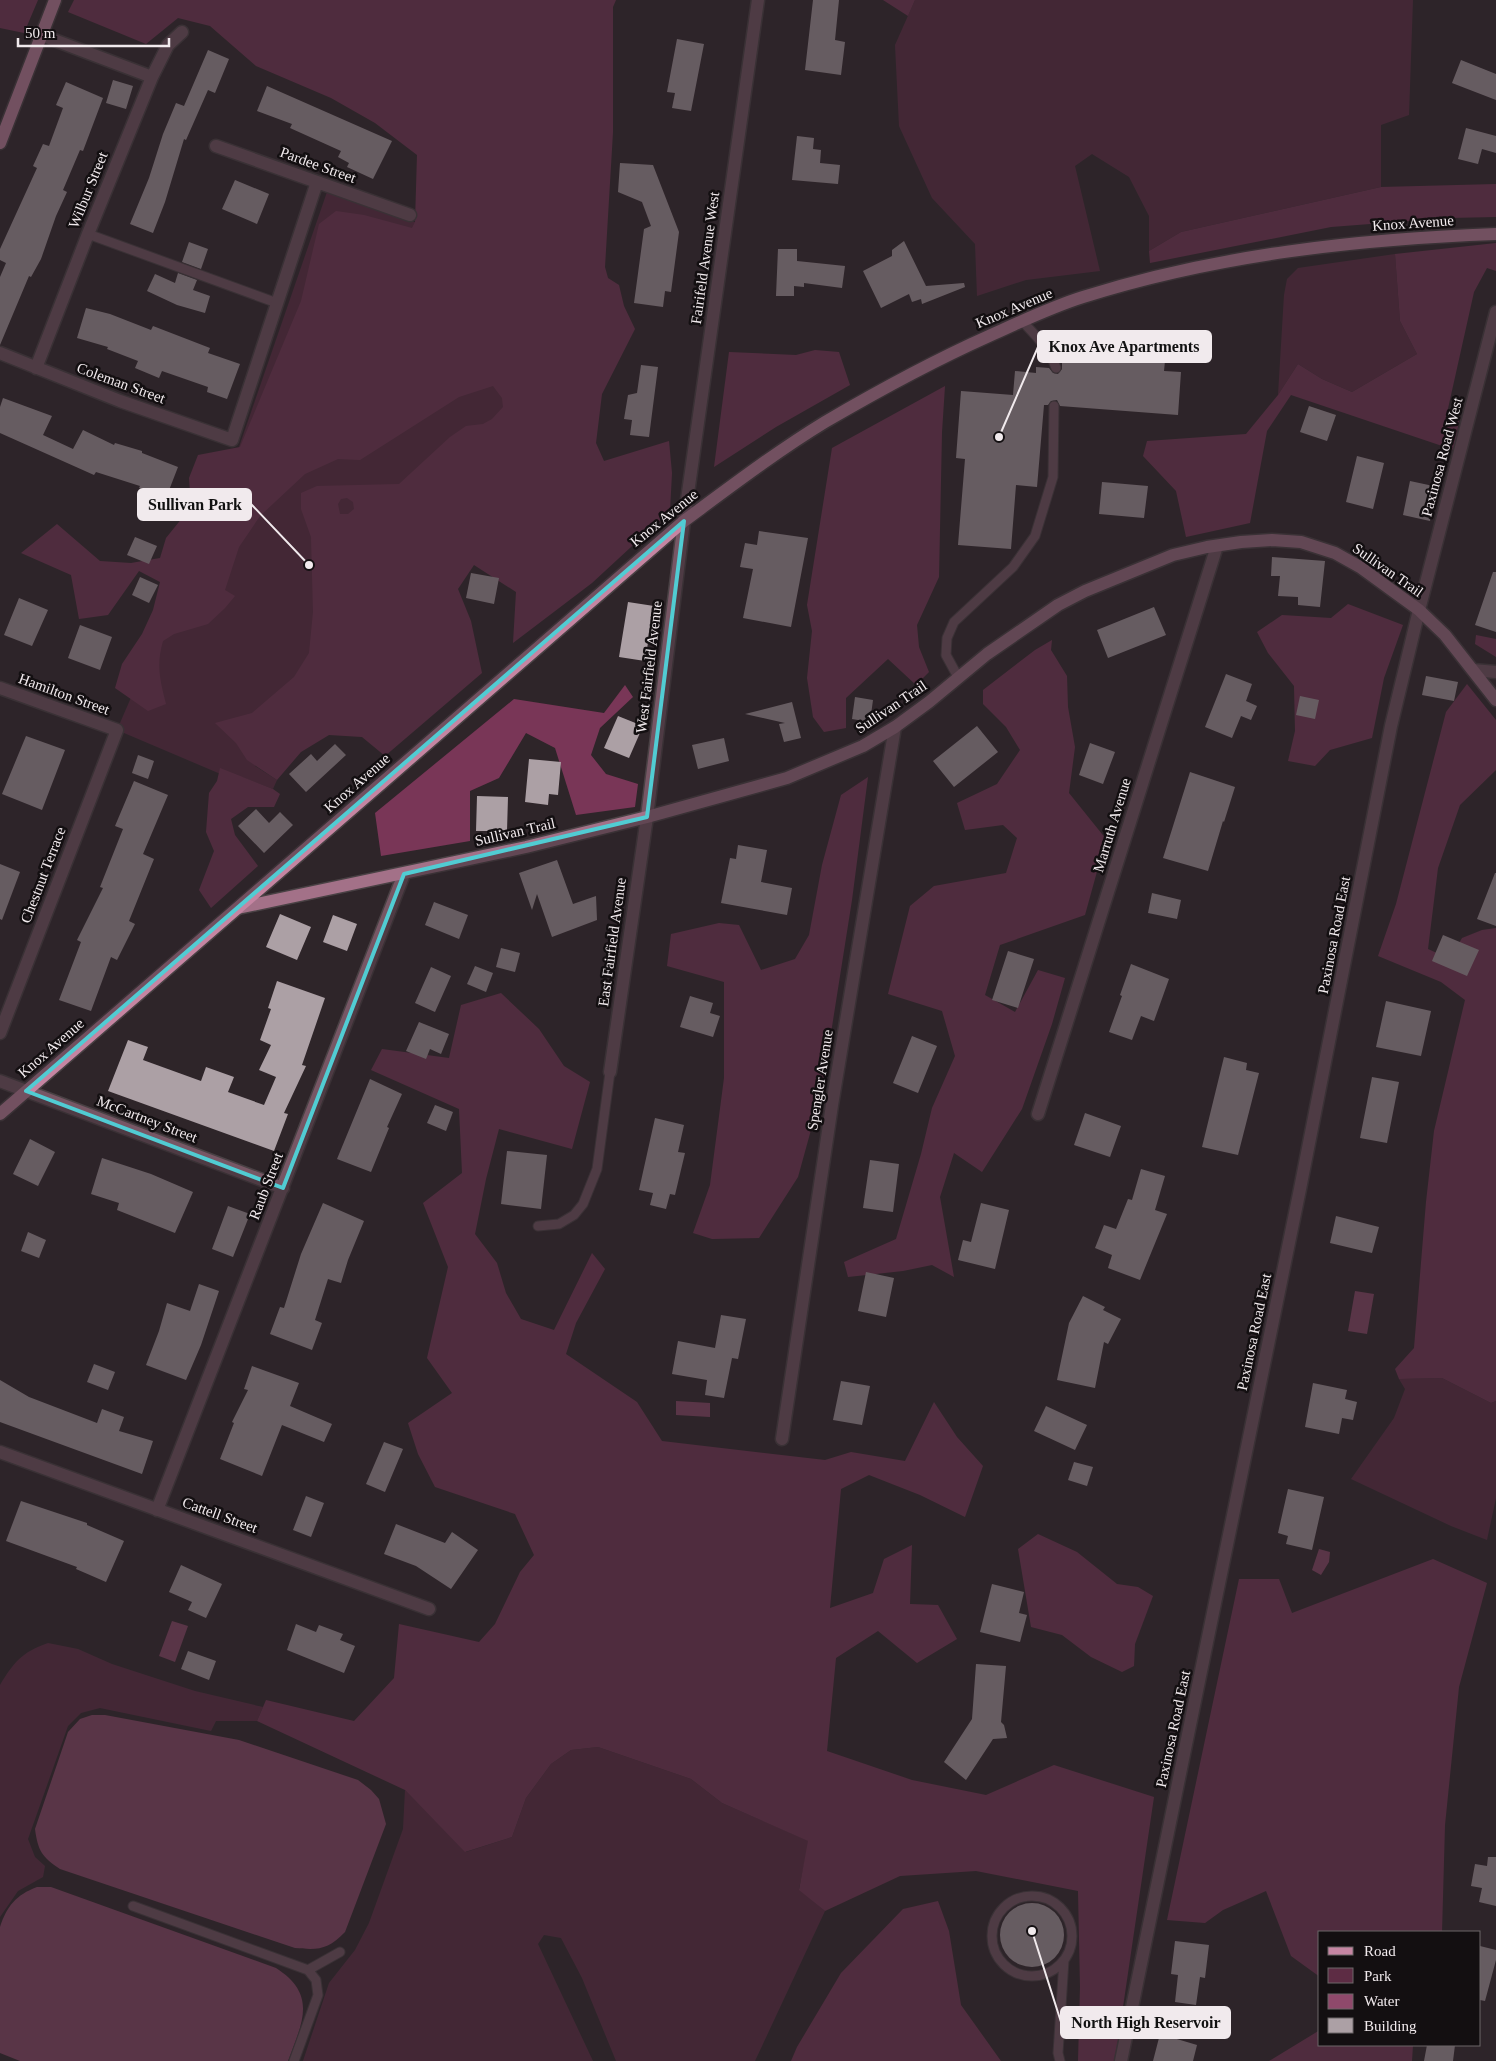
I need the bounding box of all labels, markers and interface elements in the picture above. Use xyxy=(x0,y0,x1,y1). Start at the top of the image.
scale bar xyxy=(18,15,169,47)
text: 50 m xyxy=(25,25,56,41)
street label: Pardee Street xyxy=(278,144,359,186)
street label: Wilbur Street xyxy=(65,149,111,230)
street label: Fairifeld Avenue West xyxy=(688,190,722,325)
street label: Knox Avenue xyxy=(1372,212,1455,234)
street label: Knox Avenue xyxy=(973,285,1055,331)
callout: Knox Ave Apartments xyxy=(1038,331,1211,362)
text: Knox Ave Apartments xyxy=(1049,338,1199,356)
street label: Coleman Street xyxy=(75,360,168,407)
street label: Paxinosa Road West xyxy=(1418,395,1466,518)
street label: Knox Avenue xyxy=(627,486,701,550)
callout: Sullivan Park xyxy=(138,489,251,520)
text: Sullivan Park xyxy=(148,496,242,513)
street label: Sullivan Trail xyxy=(1350,540,1426,600)
street label: West Fairfield Avenue xyxy=(633,599,665,734)
street label: Hamilton Street xyxy=(16,670,112,718)
street label: Sullivan Trail xyxy=(852,677,930,737)
street label: Knox Avenue xyxy=(321,750,393,816)
street label: Marruth Avenue xyxy=(1090,776,1134,874)
street label: Sullivan Trail xyxy=(473,815,557,849)
street label: Chestnut Terrace xyxy=(17,824,69,925)
street label: Paxinosa Road East xyxy=(1315,874,1353,995)
street label: East Fairfield Avenue xyxy=(595,876,629,1007)
street label: Knox Avenue xyxy=(15,1015,87,1081)
street label: Spengler Avenue xyxy=(804,1028,836,1132)
street label: McCartney Street xyxy=(95,1092,200,1146)
street label: Raub Street xyxy=(246,1149,286,1222)
street label: Paxinosa Road East xyxy=(1234,1271,1274,1392)
street label: Cattell Street xyxy=(180,1494,261,1536)
street label: Paxinosa Road East xyxy=(1153,1668,1193,1789)
legend xyxy=(1318,1931,1481,2046)
text: Road xyxy=(1364,1943,1396,1959)
text: Park xyxy=(1364,1968,1392,1984)
text: Water xyxy=(1364,1993,1399,2009)
callout: North High Reservoir xyxy=(1061,2007,1230,2038)
text: North High Reservoir xyxy=(1071,2014,1221,2032)
text: Building xyxy=(1364,2018,1417,2034)

